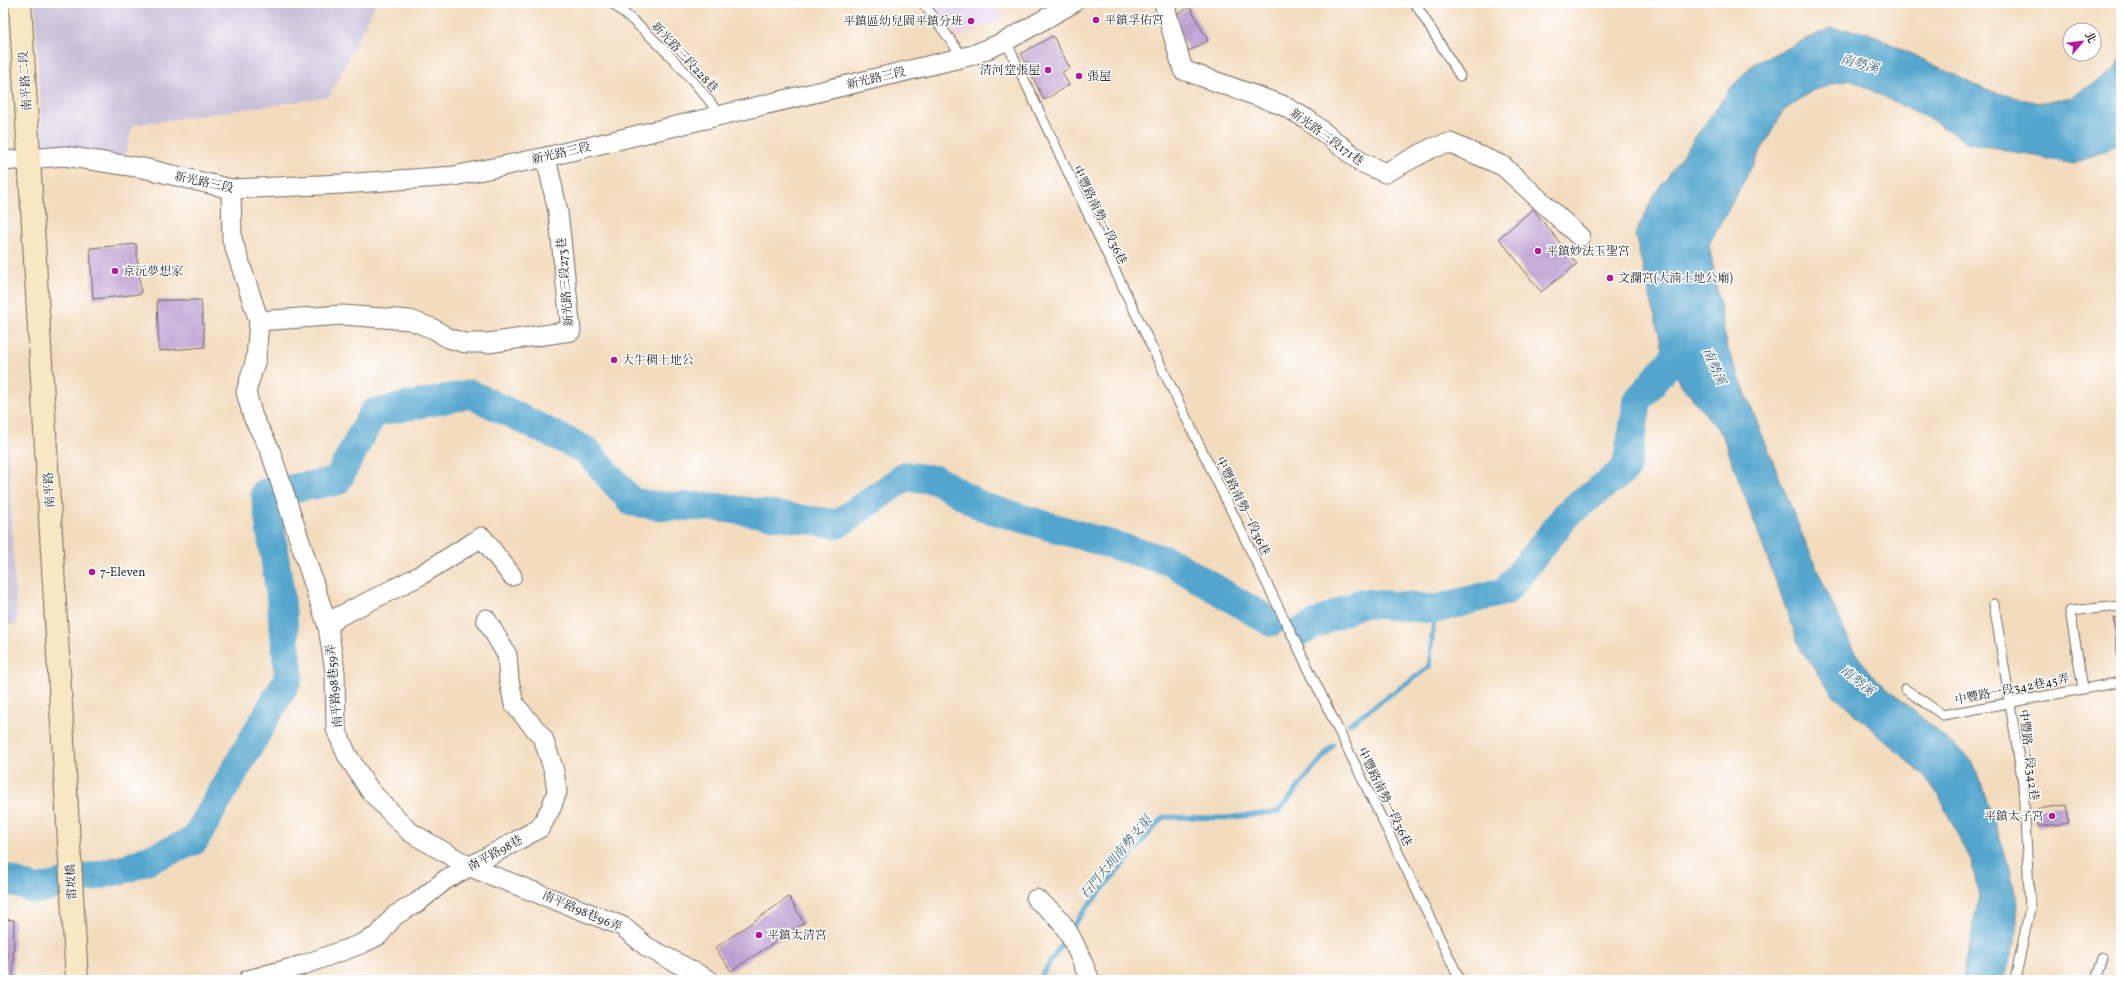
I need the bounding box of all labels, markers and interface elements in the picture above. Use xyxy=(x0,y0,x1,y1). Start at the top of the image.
place label: 平鎮孚佑宮 xyxy=(1104,13,1164,29)
place label: 平鎮區幼兒園平鎮分班 xyxy=(843,14,963,30)
marker: 平鎮孚佑宮 xyxy=(1091,15,1101,25)
marker: 平鎮區幼兒園平鎮分班 xyxy=(966,16,976,26)
street label: 新光路三段228巷 xyxy=(647,19,721,96)
north arrow xyxy=(2062,22,2102,62)
text: 北 xyxy=(2080,30,2099,46)
street label: 南平路二段 xyxy=(16,50,36,111)
water label: 南勢溪 xyxy=(1838,51,1883,79)
place label: 清河堂張屋 xyxy=(980,63,1040,79)
street label: 新光路三段 xyxy=(845,64,907,94)
marker: 清河堂張屋 xyxy=(1043,65,1053,75)
place label: 張屋 xyxy=(1087,69,1111,85)
marker: 張屋 xyxy=(1074,71,1084,81)
street label: 新光路三段171巷 xyxy=(1286,106,1366,170)
street label: 新光路三段 xyxy=(530,139,592,169)
street label: 中豐路南勢一段36巷 xyxy=(1068,163,1130,268)
street label: 新光路三段 xyxy=(173,169,235,197)
street label: 新光路三段273巷 xyxy=(554,237,578,327)
place label: 平鎮妙法玉聖宮 xyxy=(1546,244,1630,260)
marker: 平鎮妙法玉聖宮 xyxy=(1533,246,1543,256)
place label: 京沅夢想家 xyxy=(123,264,183,280)
marker: 京沅夢想家 xyxy=(110,266,120,276)
place label: 文瀾宮(大湳土地公廟) xyxy=(1618,271,1733,287)
marker: 文瀾宮(大湳土地公廟) xyxy=(1605,273,1615,283)
water label: 南勢溪 xyxy=(1697,345,1730,390)
place label: 大牛稠土地公 xyxy=(622,353,694,369)
marker: 大牛稠土地公 xyxy=(609,355,619,365)
street label: 中豐路南勢一段36巷 xyxy=(1211,454,1273,559)
street label: 南平路 xyxy=(41,472,59,508)
place label: 7-Eleven xyxy=(100,565,145,581)
marker: 7-Eleven xyxy=(87,567,97,577)
street label: 南平路98巷59弄 xyxy=(323,643,347,728)
water label: 南勢溪 xyxy=(1836,662,1879,702)
street label: 中豐路一段342巷45弄 xyxy=(1954,671,2071,709)
street label: 中豐路一段342巷 xyxy=(2014,709,2042,802)
street label: 中豐路南勢一段36巷 xyxy=(1353,745,1415,850)
place label: 平鎮太子宮 xyxy=(1984,809,2044,825)
water label: 石門大圳南勢支渠 xyxy=(1076,811,1158,904)
marker: 平鎮太子宮 xyxy=(2047,811,2057,821)
street label: 南平路98巷 xyxy=(465,832,526,875)
street label: 雷坡橋 xyxy=(63,864,81,900)
street label: 南平路98巷96弄 xyxy=(539,888,624,936)
place label: 平鎮太清宮 xyxy=(767,928,827,944)
marker: 平鎮太清宮 xyxy=(754,930,764,940)

